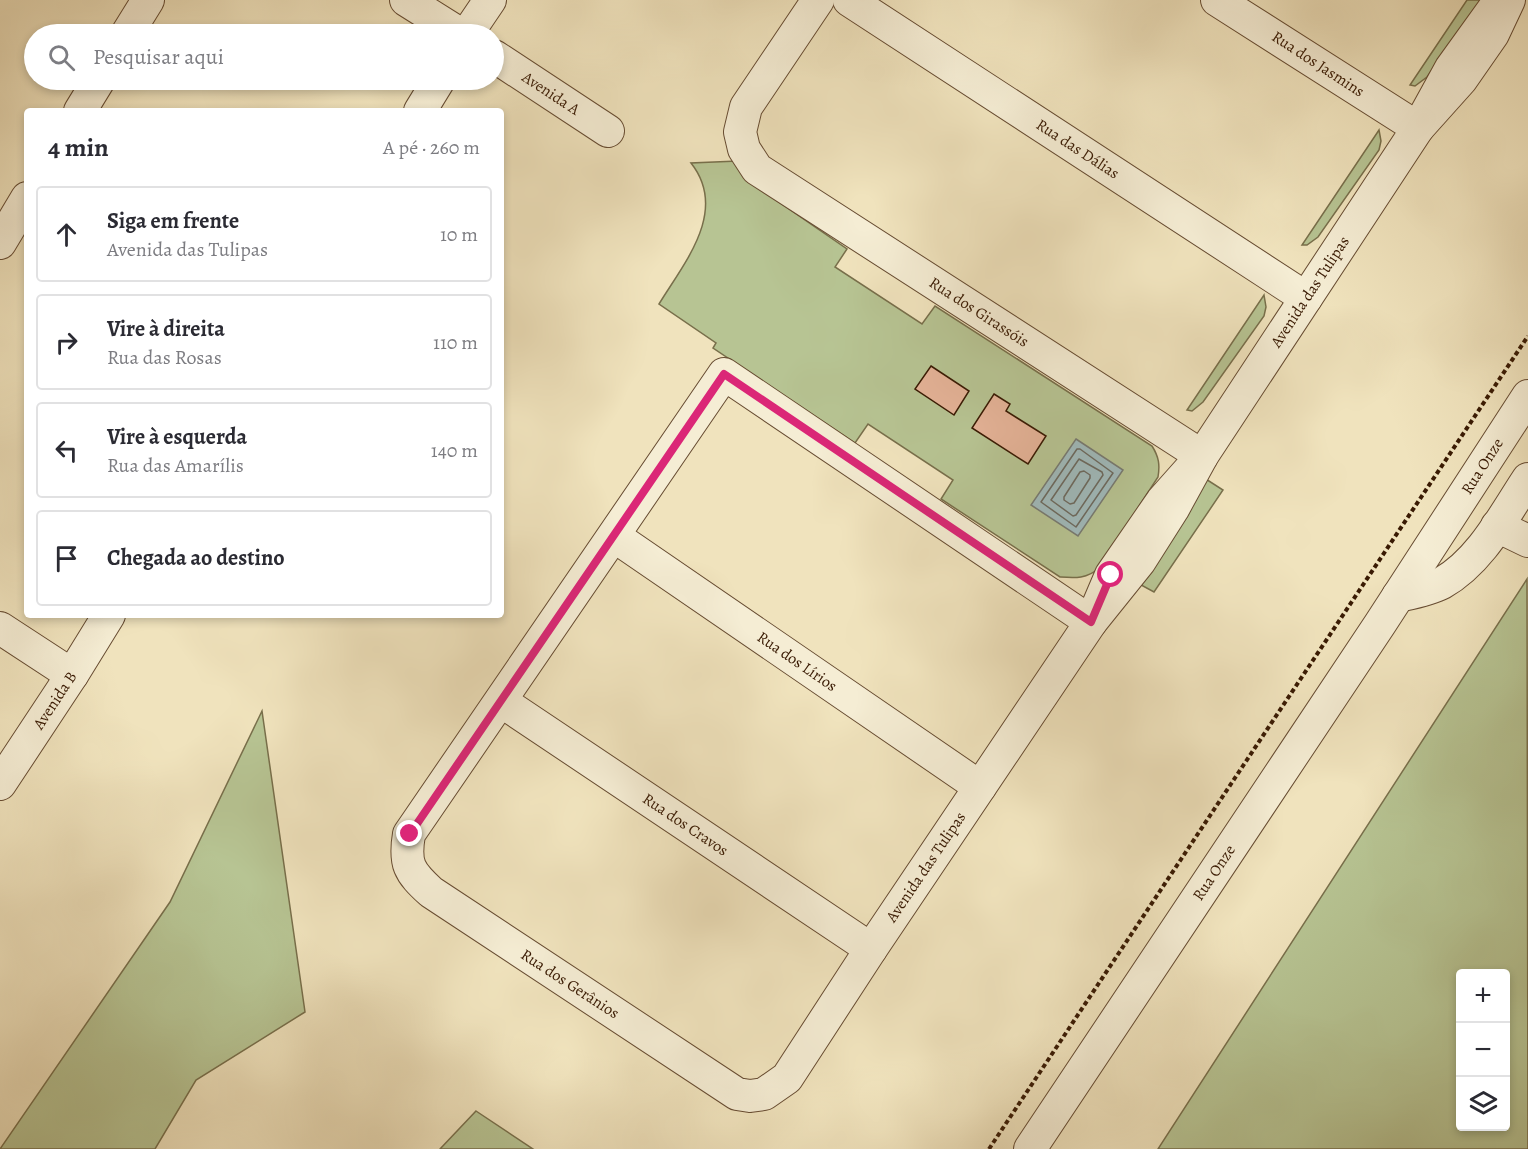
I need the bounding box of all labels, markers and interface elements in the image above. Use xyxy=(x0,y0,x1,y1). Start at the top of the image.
search box xyxy=(24,24,504,90)
street label: Rua dos Jasmins xyxy=(1267,26,1369,102)
icon: search xyxy=(45,41,78,74)
text: Pesquisar aqui xyxy=(93,42,224,72)
street label: Avenida A xyxy=(517,66,585,121)
street label: Rua das Dálias xyxy=(1032,114,1124,184)
text: 4 min xyxy=(48,130,109,165)
text: A pé · 260 m xyxy=(383,134,480,161)
text: Siga em frente xyxy=(107,206,239,236)
icon: ahead xyxy=(50,218,83,251)
text: 10 m xyxy=(440,221,478,248)
street label: Avenida das Tulipas xyxy=(1265,232,1355,353)
text: Avenida das Tulipas xyxy=(107,236,268,263)
street label: Rua dos Girassóis xyxy=(925,272,1033,352)
text: Vire à direita xyxy=(107,314,225,344)
icon: right xyxy=(50,326,83,359)
text: 110 m xyxy=(433,329,478,356)
text: Rua das Rosas xyxy=(107,344,222,371)
text: Vire à esquerda xyxy=(107,422,247,452)
icon: left xyxy=(50,434,83,467)
street label: Rua Onze xyxy=(1456,434,1509,499)
text: 140 m xyxy=(431,437,478,464)
text: Rua das Amarílis xyxy=(107,452,244,479)
icon: arrive xyxy=(50,542,83,575)
text: Chegada ao destino xyxy=(107,543,285,573)
route start xyxy=(1097,561,1123,587)
street label: Rua dos Lírios xyxy=(753,626,841,697)
street label: Avenida B xyxy=(27,667,82,735)
street label: Rua dos Cravos xyxy=(638,788,733,861)
street label: Avenida das Tulipas xyxy=(880,807,971,927)
route end xyxy=(396,820,422,846)
street label: Rua Onze xyxy=(1188,840,1241,905)
street label: Rua dos Gerânios xyxy=(516,944,624,1024)
map controls xyxy=(1456,969,1510,1131)
button: + xyxy=(1456,969,1510,1023)
button: − xyxy=(1456,1023,1510,1077)
button: layers xyxy=(1456,1077,1510,1131)

